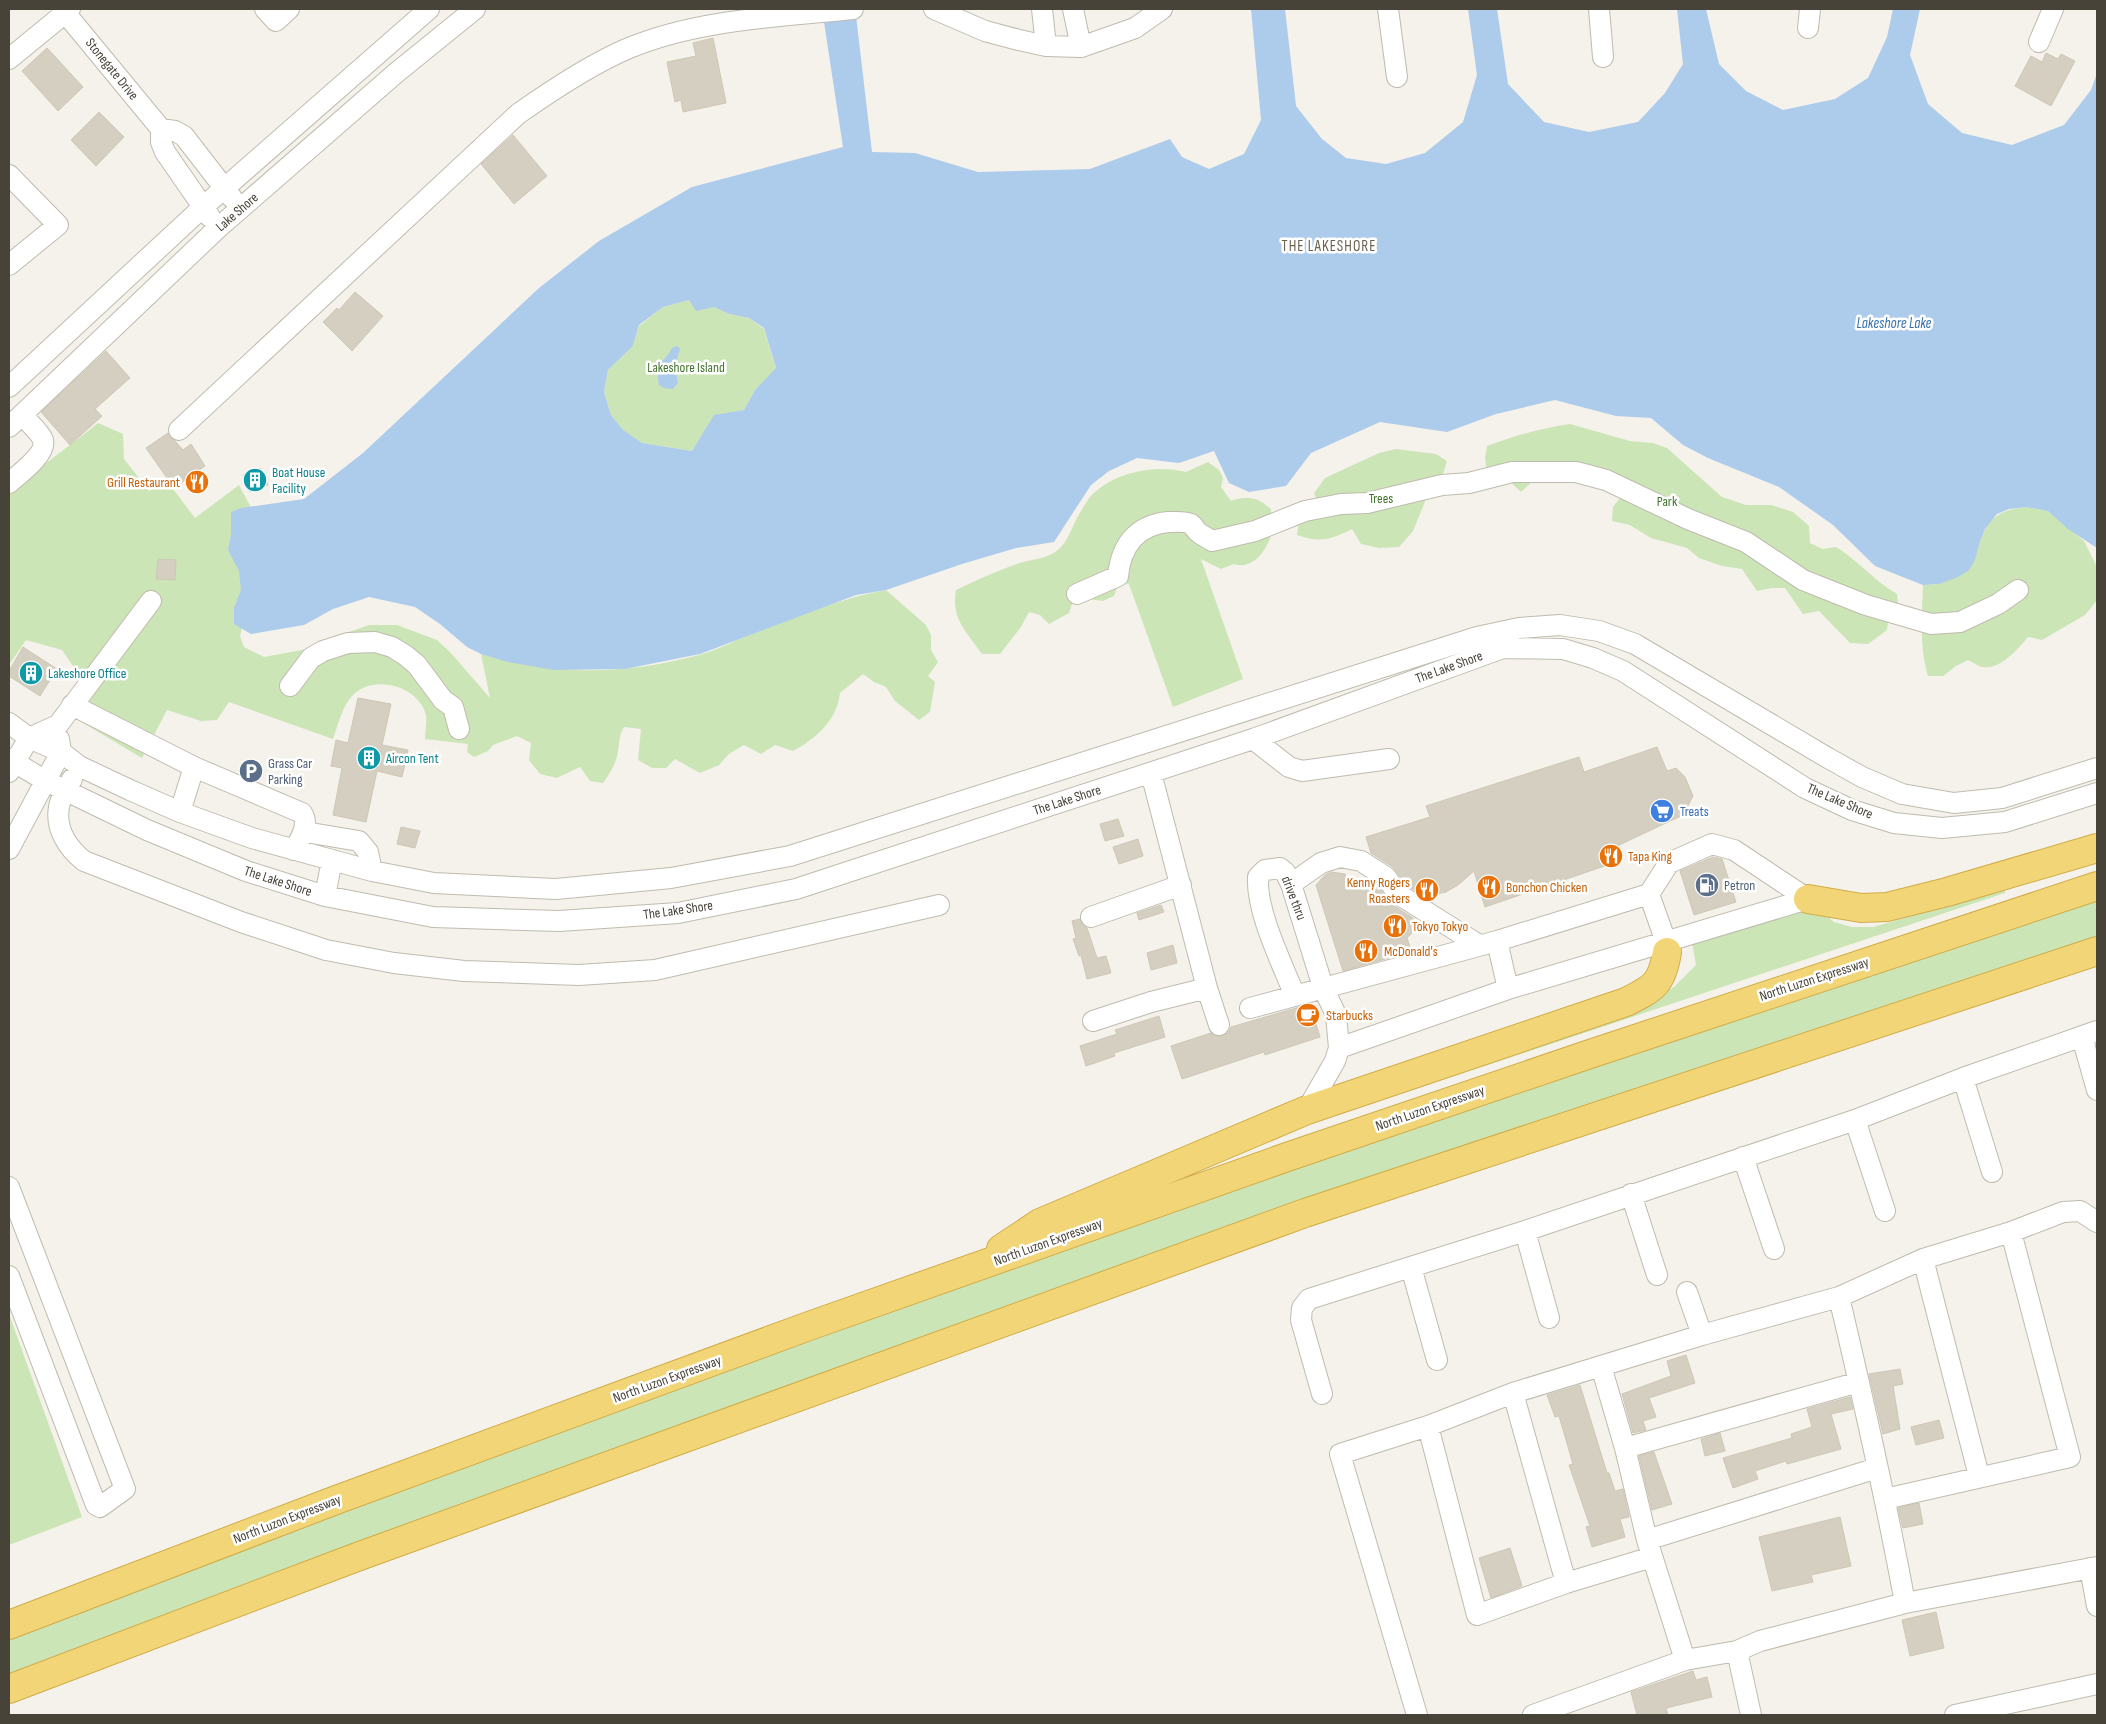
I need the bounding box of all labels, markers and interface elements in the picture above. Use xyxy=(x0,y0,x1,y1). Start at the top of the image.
street label: Stonegate Drive xyxy=(82,35,142,103)
street label: Lake Shore xyxy=(212,189,262,235)
district label: THE LAKESHORE xyxy=(1282,237,1376,256)
water label: Lakeshore Lake xyxy=(1857,314,1932,333)
park label: Lakeshore Island xyxy=(647,359,725,376)
place label: Boat House Facility xyxy=(272,464,325,497)
building icon: Boat House Facility xyxy=(242,467,268,493)
restaurant icon: Grill Restaurant xyxy=(184,469,210,495)
place label: Grill Restaurant xyxy=(107,474,180,491)
park label: Trees xyxy=(1369,490,1393,507)
park label: Park xyxy=(1657,493,1678,510)
street label: The Lake Shore xyxy=(1413,647,1485,687)
building icon: Lakeshore Office xyxy=(18,660,44,686)
place label: Lakeshore Office xyxy=(48,665,127,682)
building icon: Aircon Tent xyxy=(356,745,382,771)
place label: Aircon Tent xyxy=(385,750,439,767)
place label: Grass Car Parking xyxy=(268,755,312,788)
parking icon: Grass Car Parking xyxy=(238,758,264,784)
street label: The Lake Shore xyxy=(1804,779,1876,823)
street label: The Lake Shore xyxy=(1031,781,1103,819)
supermarket icon: Treats xyxy=(1649,798,1675,824)
place label: Treats xyxy=(1680,803,1709,820)
restaurant icon: Tapa King xyxy=(1598,843,1624,869)
place label: Tapa King xyxy=(1628,848,1673,865)
street label: The Lake Shore xyxy=(242,862,314,900)
fuel station icon: Petron xyxy=(1694,872,1720,898)
street label: drive thru xyxy=(1278,874,1310,922)
place label: Kenny Rogers Roasters xyxy=(1347,874,1410,907)
restaurant icon: Bonchon Chicken xyxy=(1476,874,1502,900)
restaurant icon: Kenny Rogers Roasters xyxy=(1414,877,1440,903)
place label: Petron xyxy=(1724,877,1755,894)
place label: Bonchon Chicken xyxy=(1506,879,1587,896)
street label: The Lake Shore xyxy=(642,897,714,923)
restaurant icon: Tokyo Tokyo xyxy=(1382,913,1408,939)
place label: Tokyo Tokyo xyxy=(1412,918,1468,935)
restaurant icon: McDonald's xyxy=(1353,938,1379,964)
place label: McDonald's xyxy=(1384,943,1438,960)
street label: North Luzon Expressway xyxy=(1757,953,1871,1005)
cafe icon: Starbucks xyxy=(1295,1002,1321,1028)
place label: Starbucks xyxy=(1326,1007,1373,1024)
street label: North Luzon Expressway xyxy=(1373,1081,1487,1135)
street label: North Luzon Expressway xyxy=(992,1214,1105,1269)
street label: North Luzon Expressway xyxy=(611,1351,724,1406)
street label: North Luzon Expressway xyxy=(231,1490,344,1547)

